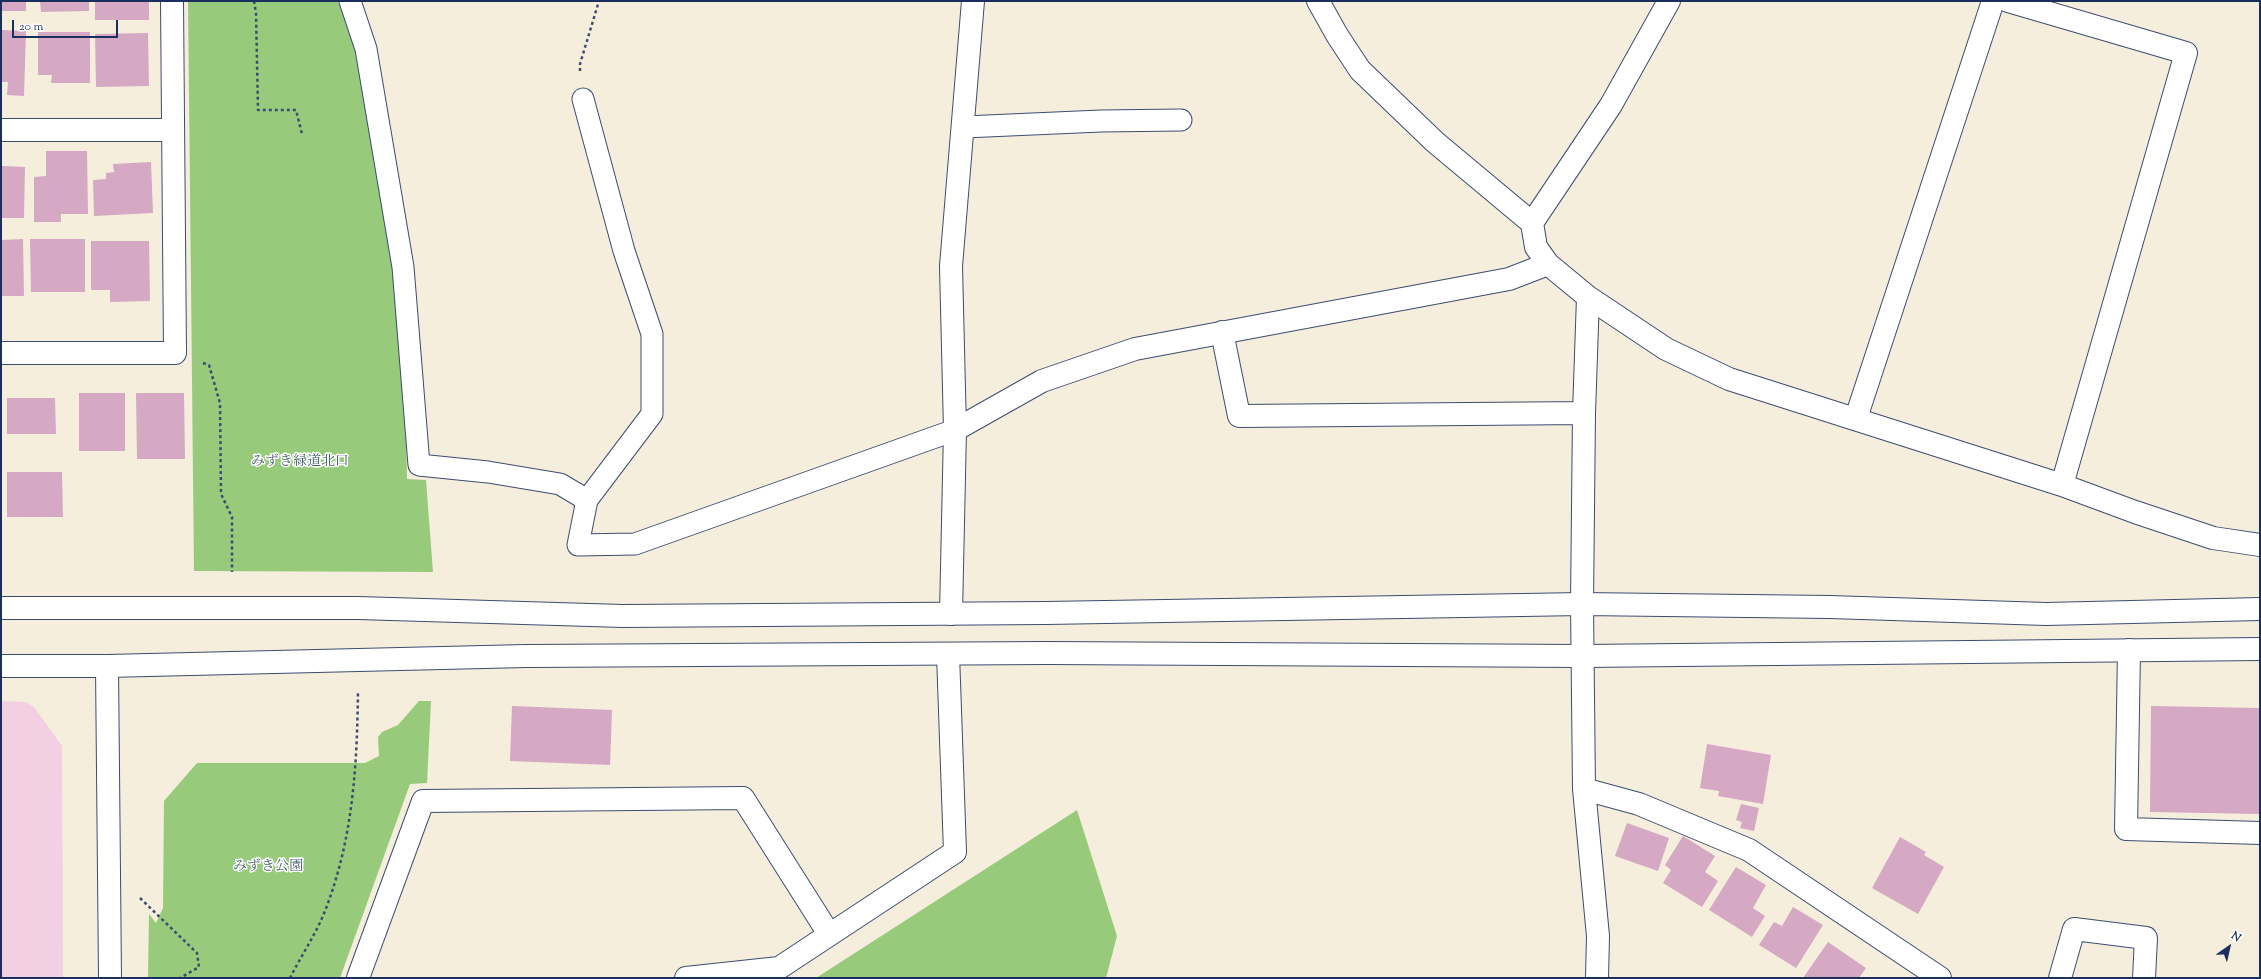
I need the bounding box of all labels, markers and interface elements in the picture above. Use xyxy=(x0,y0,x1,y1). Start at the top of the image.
scale bar xyxy=(14,12,120,38)
text: 20 m xyxy=(19,18,43,36)
park label: みずき緑道北口 xyxy=(251,455,349,471)
park label: みずき公園 xyxy=(233,860,303,876)
north arrow xyxy=(2209,927,2249,967)
text: N xyxy=(2228,928,2244,946)

